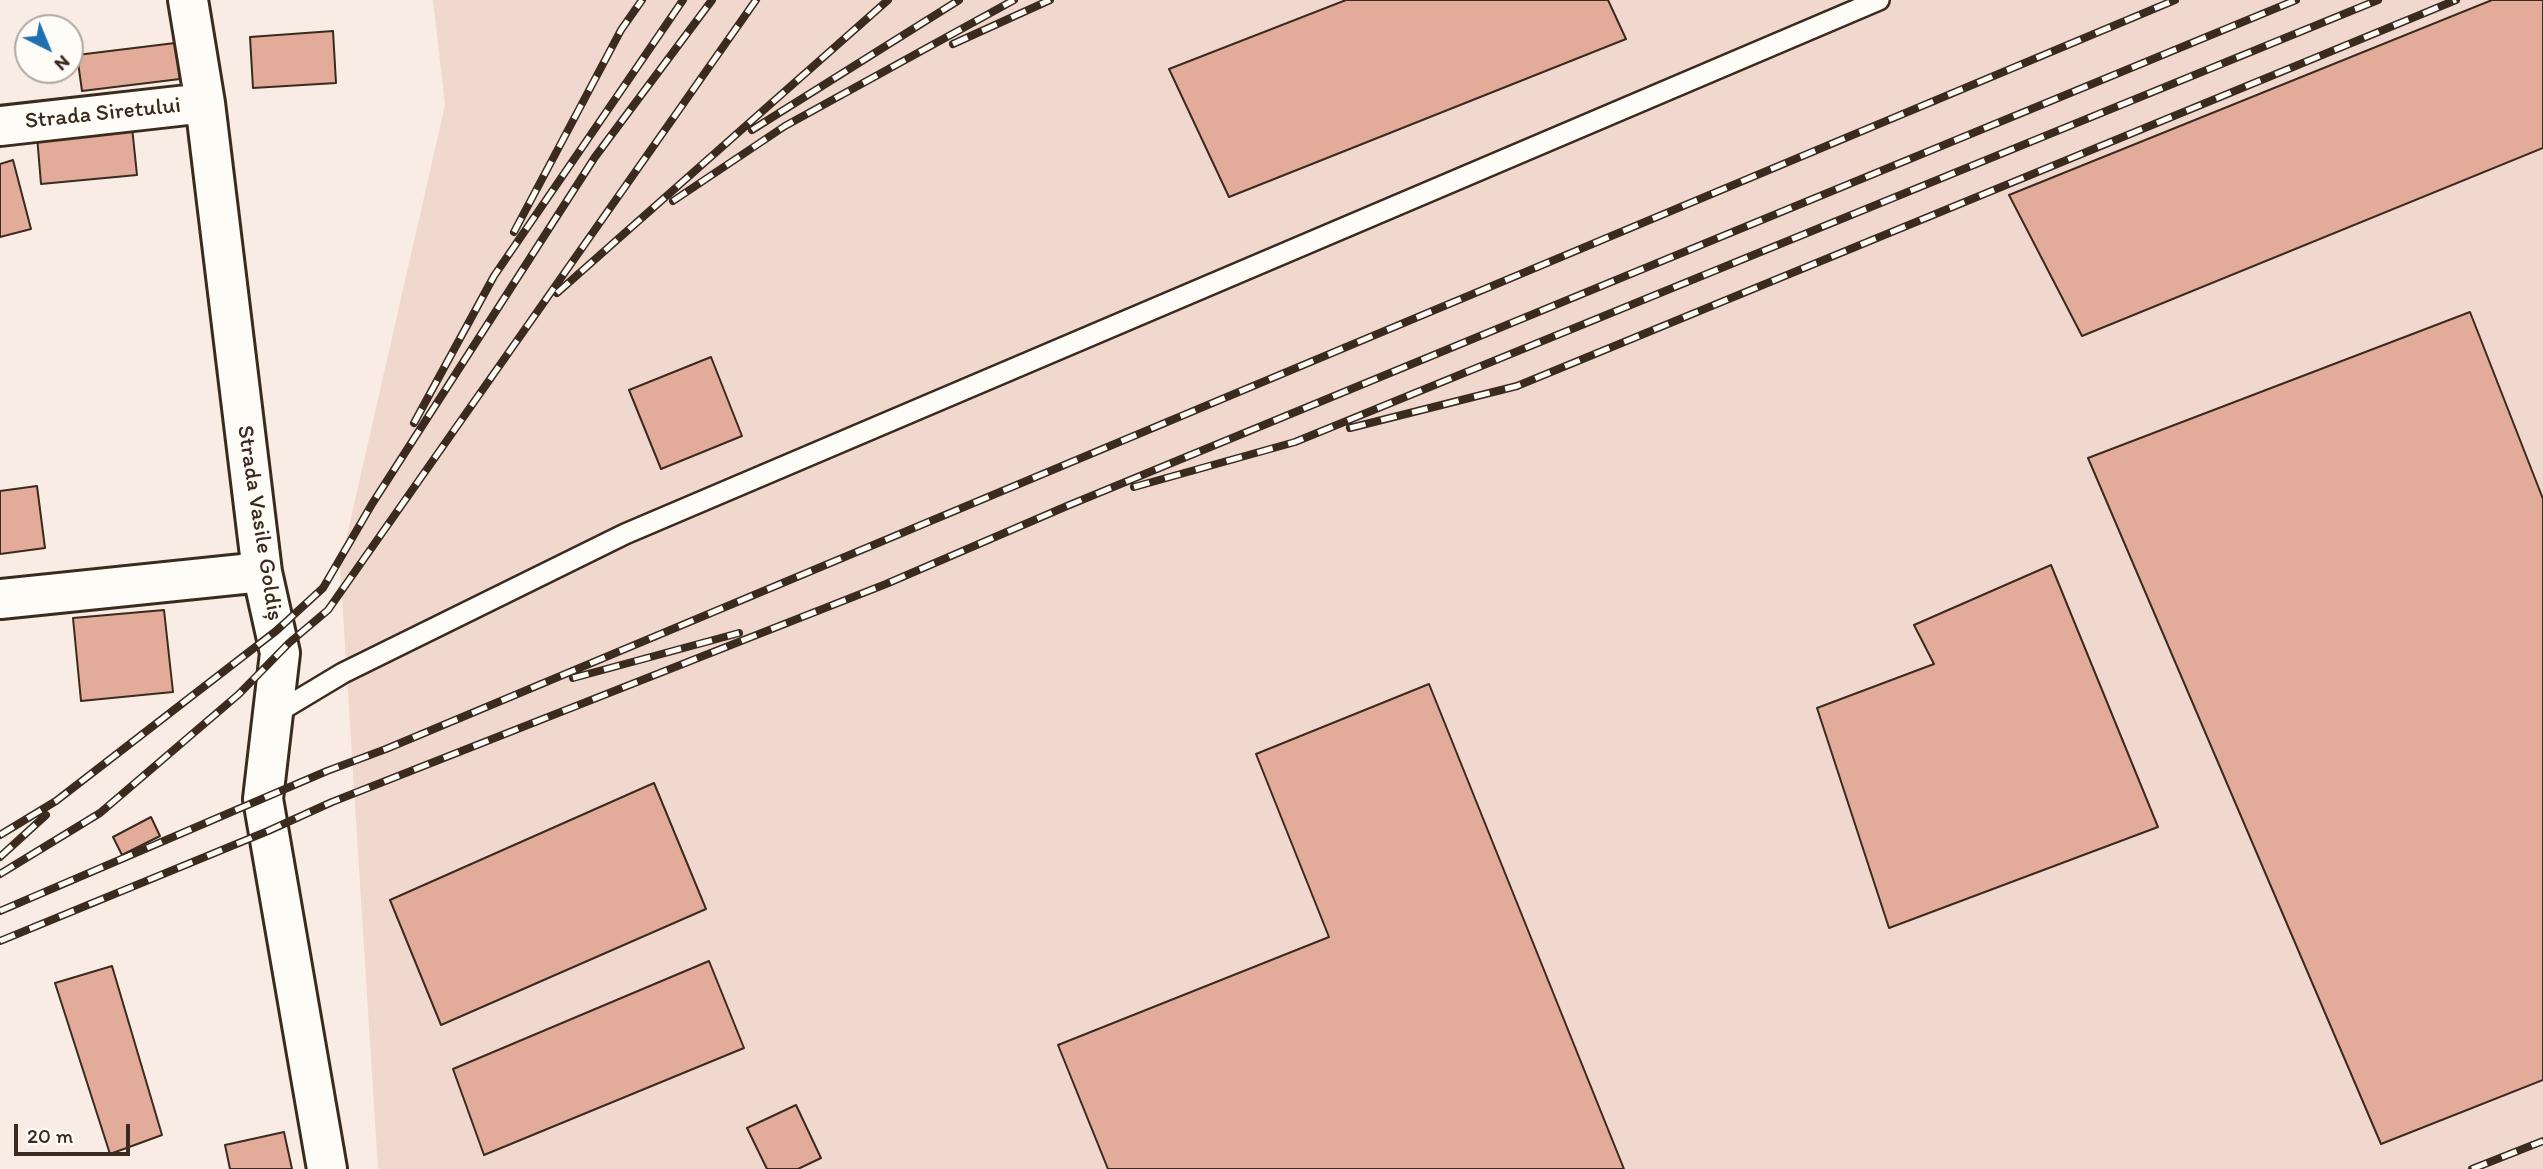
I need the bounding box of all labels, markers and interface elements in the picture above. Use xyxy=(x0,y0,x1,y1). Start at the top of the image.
north arrow xyxy=(14,14,84,84)
text: N xyxy=(50,50,75,76)
street label: Strada Siretului xyxy=(24,92,182,136)
street label: Strada Vasile Goldiș xyxy=(230,423,288,623)
scale bar xyxy=(18,1110,133,1154)
text: 20 m xyxy=(27,1123,73,1148)

